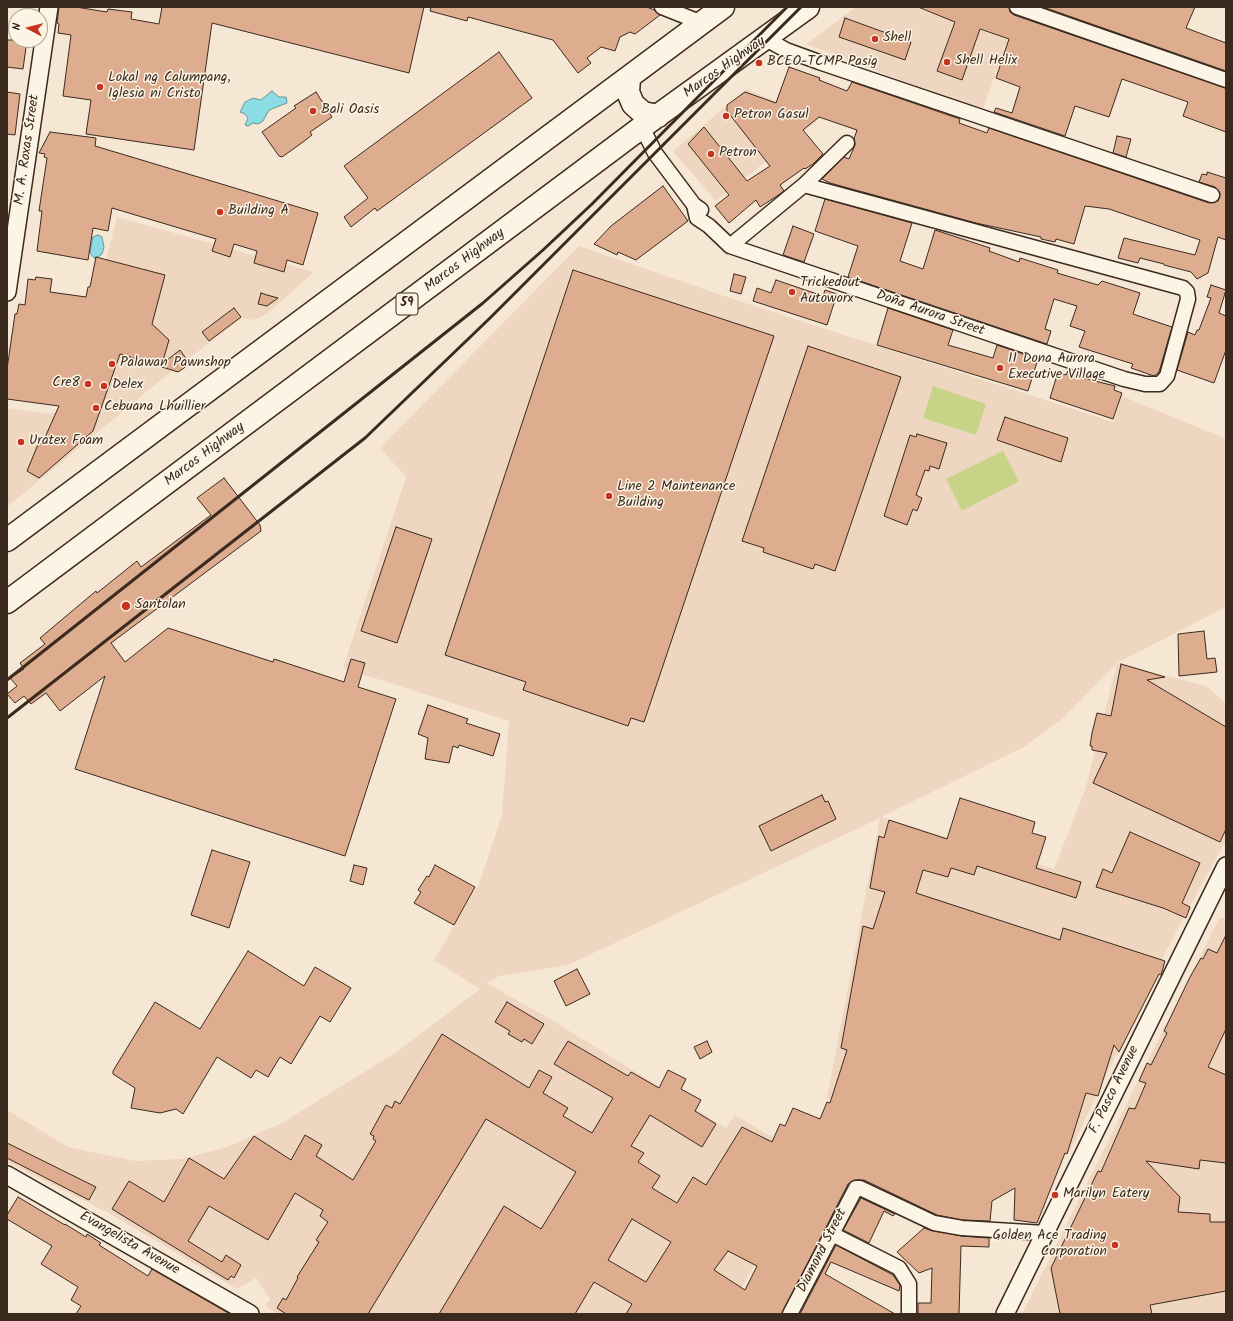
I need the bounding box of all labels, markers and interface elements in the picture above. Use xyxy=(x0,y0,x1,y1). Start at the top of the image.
north arrow xyxy=(8,8,48,48)
text: N xyxy=(8,22,26,31)
place label: Shell xyxy=(883,31,911,47)
street label: Marcos Highway xyxy=(681,34,769,102)
marker: Shell xyxy=(870,34,880,44)
place label: Shell Helix xyxy=(955,54,1017,70)
place label: BCEO-TCMP Pasig xyxy=(767,55,878,71)
marker: Shell Helix xyxy=(942,57,952,67)
marker: BCEO-TCMP Pasig xyxy=(754,58,764,68)
place label: Lokal ng Calumpang, Iglesia ni Cristo xyxy=(108,71,231,104)
marker: Lokal ng Calumpang, Iglesia ni Cristo xyxy=(95,82,105,92)
street label: M. A. Roxas Street xyxy=(12,94,44,206)
place label: Bali Oasis xyxy=(321,103,379,119)
marker: Bali Oasis xyxy=(308,106,318,116)
place label: Petron Gasul xyxy=(734,108,809,124)
marker: Petron Gasul xyxy=(721,111,731,121)
place label: Petron xyxy=(719,146,757,162)
marker: Petron xyxy=(706,149,716,159)
place label: Building A xyxy=(228,204,289,220)
marker: Building A xyxy=(215,207,225,217)
street label: Marcos Highway xyxy=(422,225,508,297)
place label: Trickedout Autoworx xyxy=(800,276,860,308)
marker: Trickedout Autoworx xyxy=(787,287,797,297)
street label: Doña Aurora Street xyxy=(874,288,986,340)
road number: 59 xyxy=(396,293,418,315)
place label: 11 Dona Aurora Executive Village xyxy=(1008,352,1105,384)
place label: Palawan Pawnshop xyxy=(120,356,231,372)
marker: Palawan Pawnshop xyxy=(107,359,117,369)
marker: 11 Dona Aurora Executive Village xyxy=(995,363,1005,373)
place label: Cre8 xyxy=(52,376,80,392)
place label: Delex xyxy=(112,378,143,394)
marker: Cre8 xyxy=(83,379,93,389)
marker: Delex xyxy=(99,381,109,391)
place label: Cebuana Lhuillier xyxy=(104,400,205,416)
marker: Cebuana Lhuillier xyxy=(91,403,101,413)
street label: Marcos Highway xyxy=(162,419,248,491)
place label: Uratex Foam xyxy=(29,434,103,450)
marker: Uratex Foam xyxy=(16,437,26,447)
place label: Line 2 Maintenance Building xyxy=(617,480,735,512)
marker: Line 2 Maintenance Building xyxy=(604,491,614,501)
place label: Santolan xyxy=(135,598,186,614)
marker: Santolan xyxy=(120,600,132,612)
street label: F. Pasco Avenue xyxy=(1086,1043,1144,1137)
place label: Marilyn Eatery xyxy=(1063,1187,1149,1203)
marker: Marilyn Eatery xyxy=(1050,1190,1060,1200)
street label: Diamond Street xyxy=(795,1206,851,1296)
street label: Evangelista Avenue xyxy=(76,1209,182,1279)
place label: Golden Ace Trading Corporation xyxy=(993,1229,1107,1262)
marker: Golden Ace Trading Corporation xyxy=(1110,1240,1120,1250)

